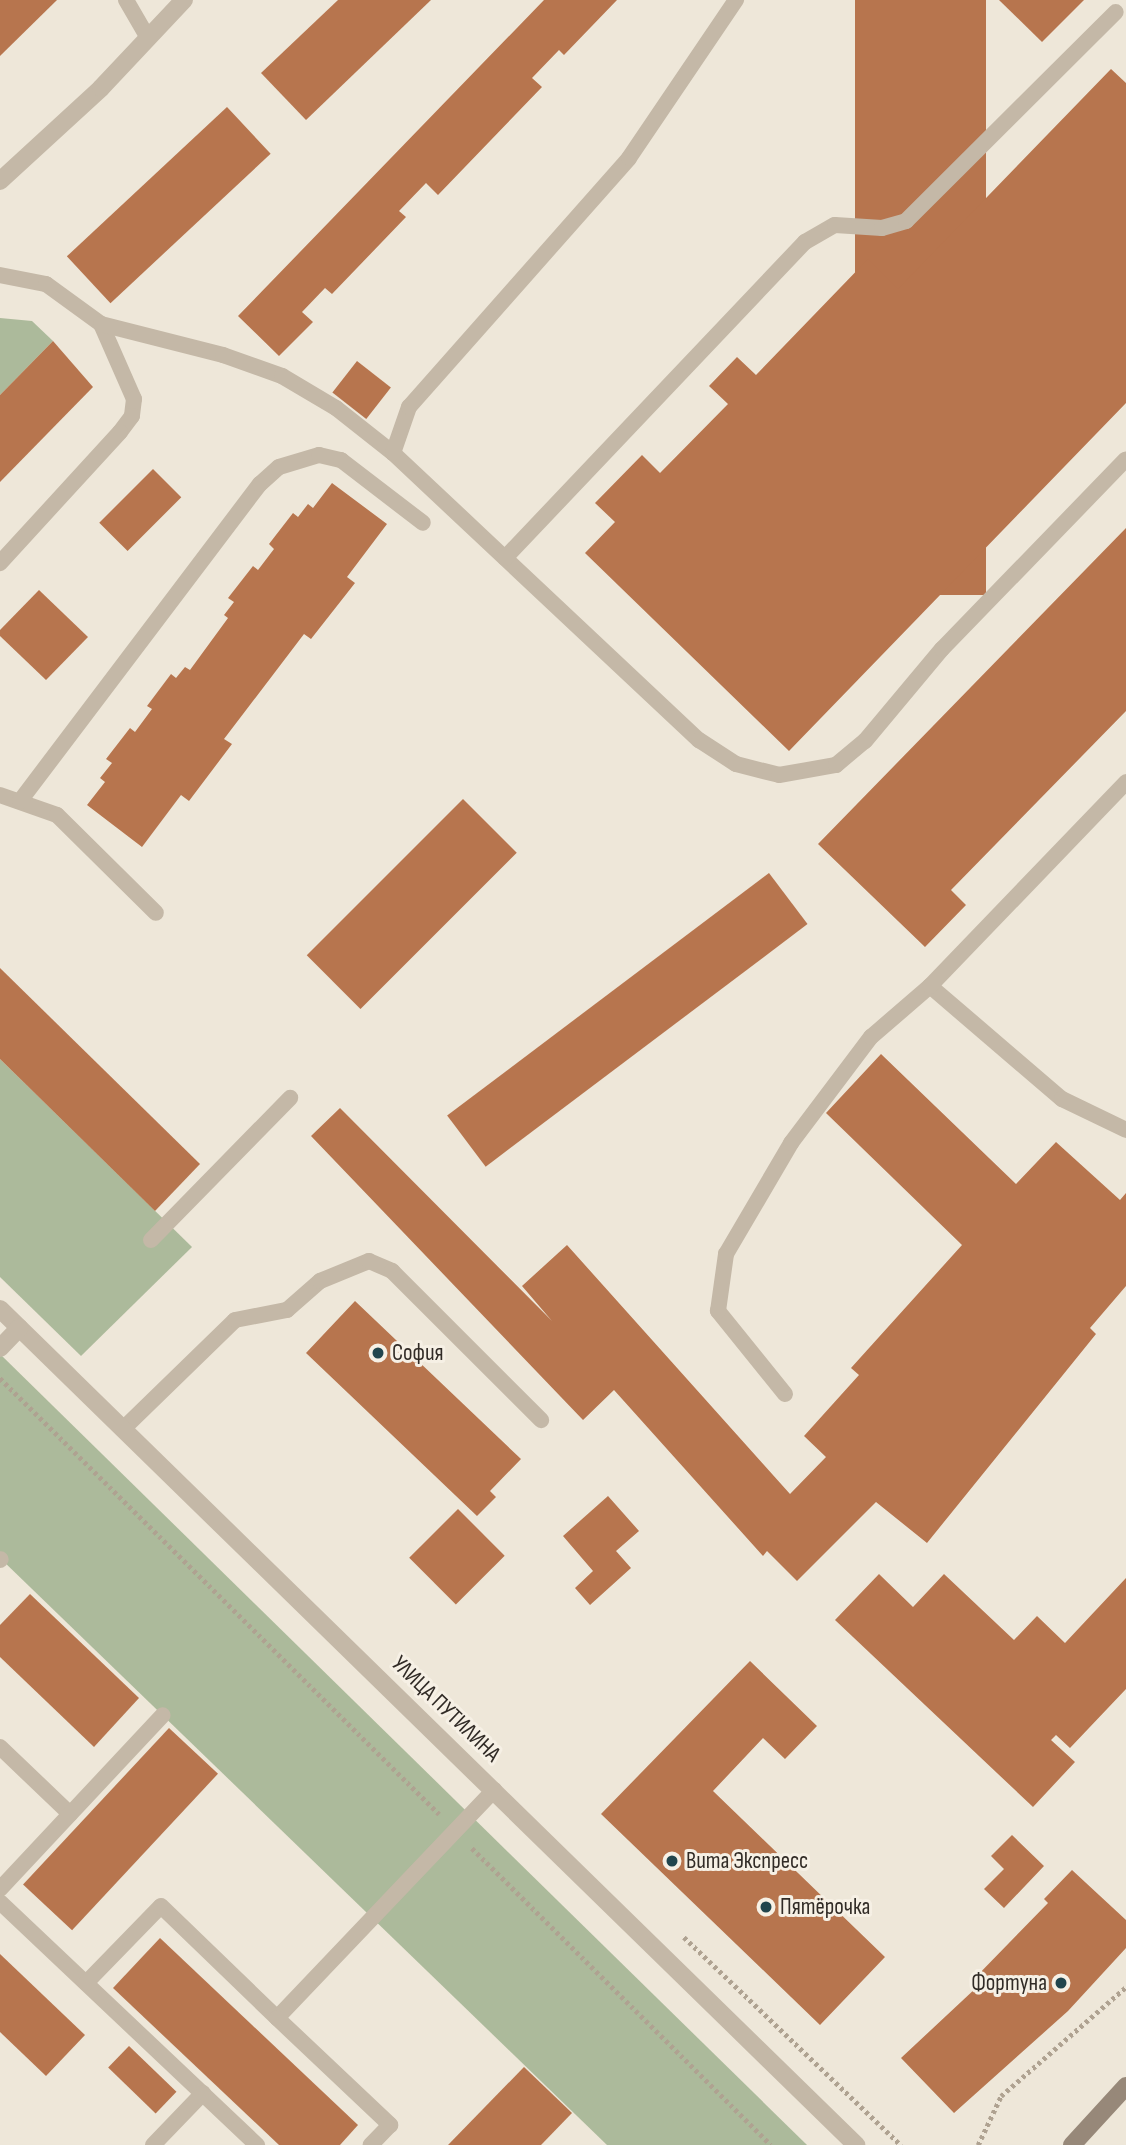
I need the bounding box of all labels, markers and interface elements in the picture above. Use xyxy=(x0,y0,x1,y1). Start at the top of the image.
place label: София xyxy=(392,1339,444,1367)
marker: София xyxy=(370,1345,386,1361)
street label: УЛИЦА ПУТИЛИНА xyxy=(386,1650,506,1768)
place label: Вита Экспресс xyxy=(686,1847,808,1875)
marker: Вита Экспресс xyxy=(664,1853,680,1869)
place label: Пятёрочка xyxy=(780,1893,870,1921)
marker: Пятёрочка xyxy=(758,1899,774,1915)
place label: Фортуна xyxy=(971,1969,1047,1997)
marker: Фортуна xyxy=(1053,1975,1069,1991)

